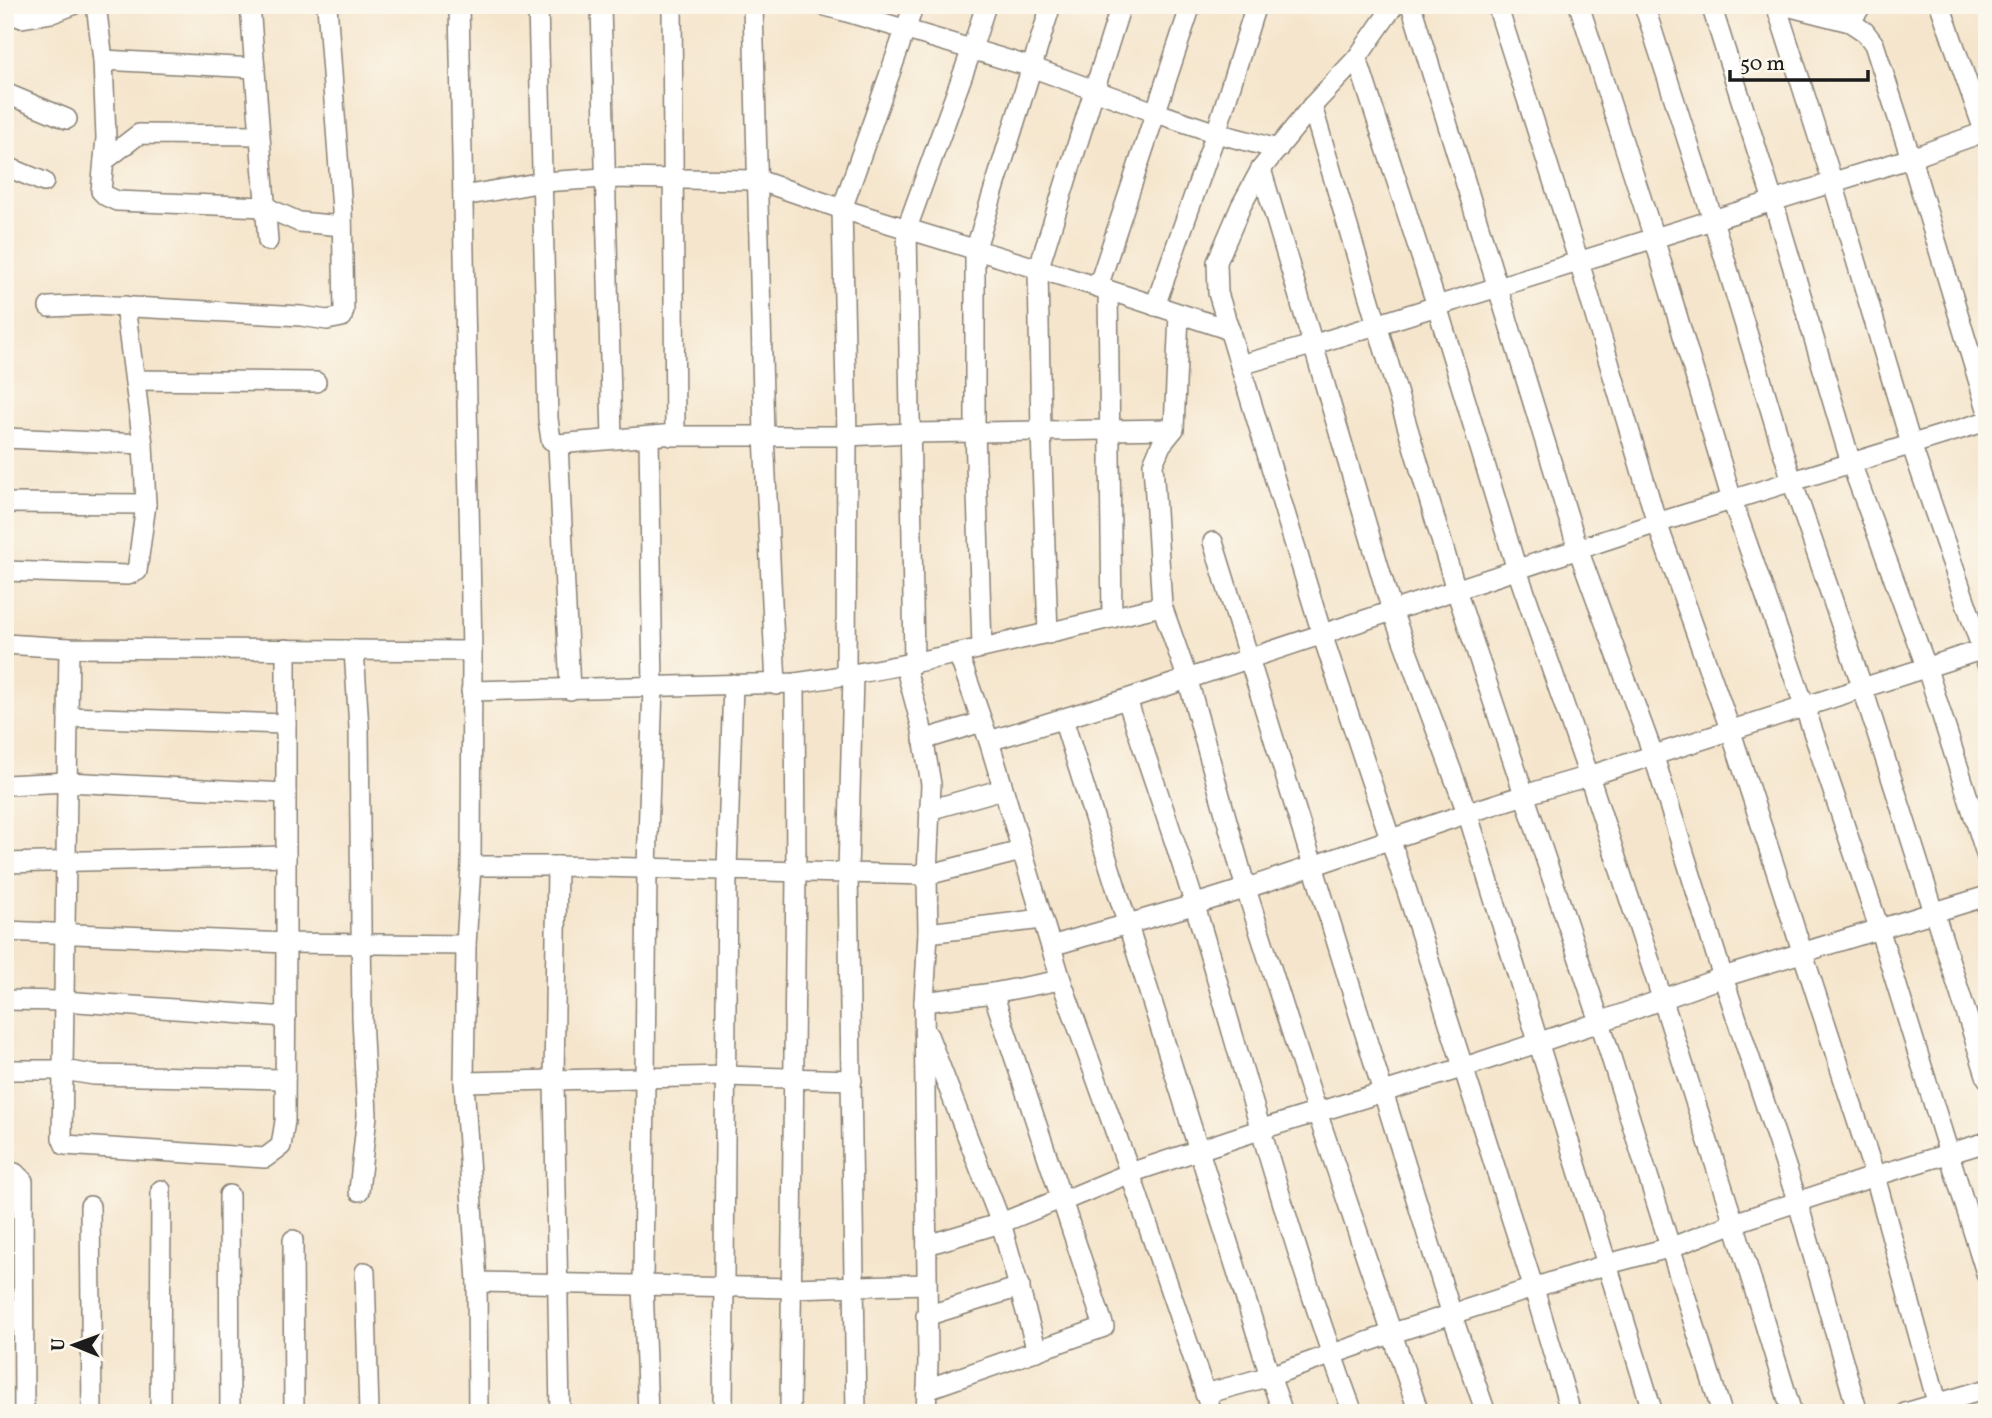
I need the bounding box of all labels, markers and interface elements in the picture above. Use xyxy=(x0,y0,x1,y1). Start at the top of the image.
scale bar xyxy=(1730,38,1868,82)
text: 50 m xyxy=(1740,50,1785,79)
north arrow xyxy=(38,1310,108,1380)
text: U xyxy=(46,1338,72,1351)

